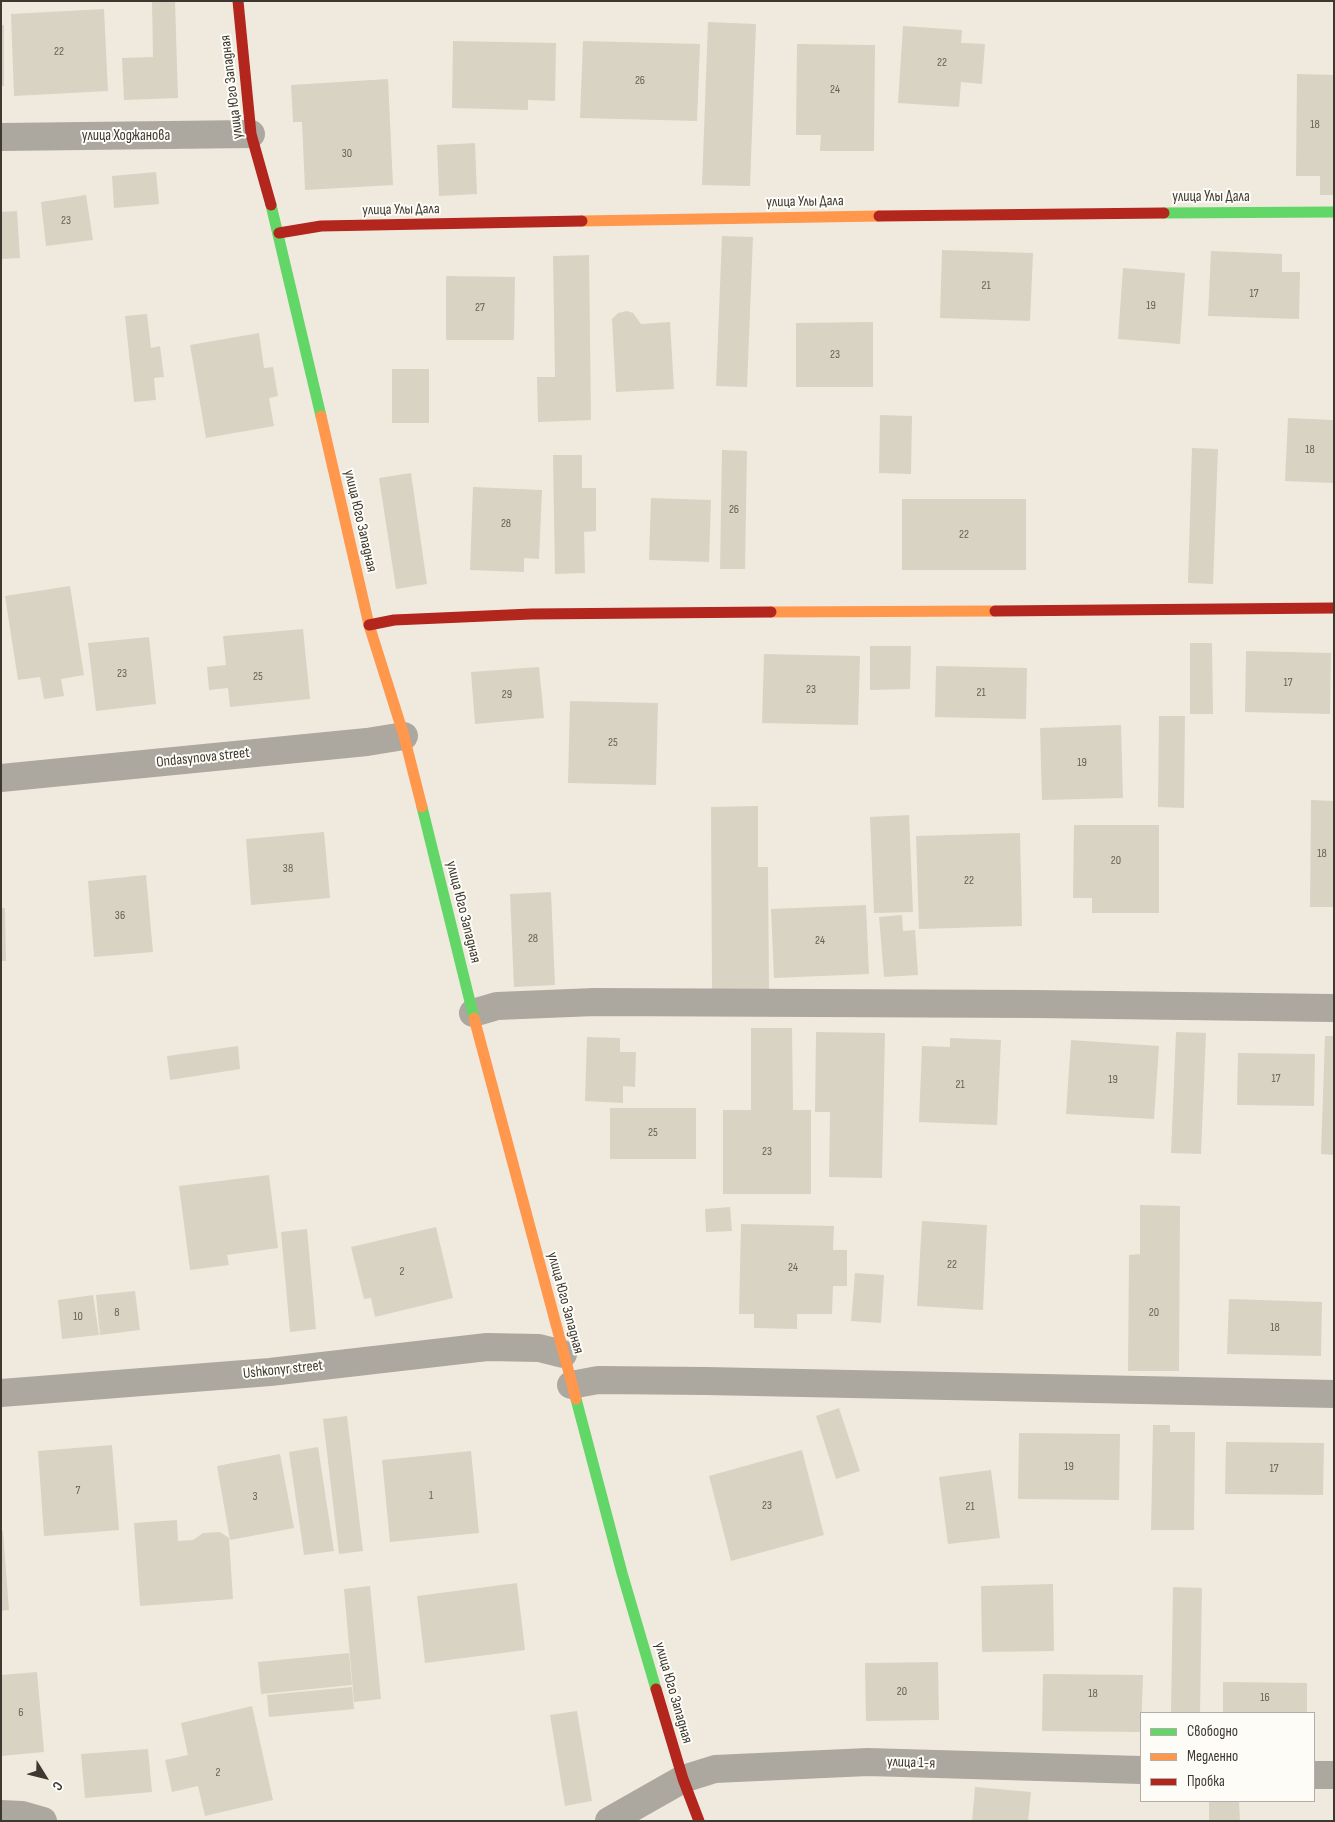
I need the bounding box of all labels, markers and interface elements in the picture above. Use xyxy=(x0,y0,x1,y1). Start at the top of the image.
street label: улица Юго Западная xyxy=(217,34,247,140)
house number: 22 xyxy=(54,45,64,59)
house number: 22 xyxy=(937,56,947,70)
house number: 26 xyxy=(635,74,645,88)
house number: 24 xyxy=(830,83,840,97)
house number: 18 xyxy=(1310,118,1320,132)
street label: улица Ходжанова xyxy=(82,127,170,145)
house number: 30 xyxy=(342,147,352,161)
street label: улица Улы Дала xyxy=(1172,188,1250,206)
street label: улица Улы Дала xyxy=(766,192,844,212)
street label: улица Улы Дала xyxy=(362,200,440,220)
house number: 23 xyxy=(61,214,71,228)
house number: 21 xyxy=(981,279,991,293)
house number: 17 xyxy=(1250,287,1258,301)
house number: 19 xyxy=(1146,299,1156,313)
house number: 27 xyxy=(475,301,485,315)
house number: 23 xyxy=(830,348,840,362)
house number: 18 xyxy=(1305,443,1315,457)
street label: улица Юго Западная xyxy=(339,468,381,574)
house number: 26 xyxy=(729,503,739,517)
house number: 28 xyxy=(501,517,511,531)
house number: 22 xyxy=(959,528,969,542)
house number: 23 xyxy=(117,667,127,681)
house number: 25 xyxy=(253,670,263,684)
house number: 17 xyxy=(1284,676,1292,690)
house number: 23 xyxy=(806,683,816,697)
house number: 21 xyxy=(976,686,986,700)
house number: 29 xyxy=(502,688,512,702)
house number: 25 xyxy=(608,736,618,750)
street label: Ondasynova street xyxy=(155,744,251,772)
house number: 19 xyxy=(1077,756,1087,770)
house number: 18 xyxy=(1317,847,1327,861)
house number: 20 xyxy=(1111,854,1121,868)
street label: улица Юго Западная xyxy=(442,859,484,965)
house number: 38 xyxy=(283,862,293,876)
house number: 22 xyxy=(964,874,974,888)
house number: 36 xyxy=(115,909,125,923)
house number: 28 xyxy=(528,932,538,946)
house number: 24 xyxy=(815,934,825,948)
house number: 17 xyxy=(1272,1072,1280,1086)
house number: 19 xyxy=(1108,1073,1118,1087)
house number: 21 xyxy=(955,1078,965,1092)
house number: 25 xyxy=(648,1126,658,1140)
house number: 23 xyxy=(762,1145,772,1159)
street label: улица Юго Западная xyxy=(543,1250,587,1356)
house number: 22 xyxy=(947,1258,957,1272)
house number: 24 xyxy=(788,1261,798,1275)
house number: 2 xyxy=(400,1265,404,1279)
house number: 8 xyxy=(114,1306,120,1320)
house number: 20 xyxy=(1149,1306,1159,1320)
house number: 10 xyxy=(73,1310,83,1324)
house number: 18 xyxy=(1270,1321,1280,1335)
street label: Ushkonyr street xyxy=(242,1357,324,1383)
house number: 19 xyxy=(1064,1460,1074,1474)
house number: 17 xyxy=(1270,1462,1278,1476)
house number: 7 xyxy=(76,1484,80,1498)
house number: 1 xyxy=(429,1489,433,1503)
house number: 3 xyxy=(252,1490,258,1504)
house number: 23 xyxy=(762,1499,772,1513)
house number: 21 xyxy=(965,1500,975,1514)
street label: улица Юго Западная xyxy=(650,1640,696,1746)
house number: 20 xyxy=(897,1685,907,1699)
house number: 18 xyxy=(1088,1687,1098,1701)
house number: 16 xyxy=(1260,1691,1270,1705)
house number: 6 xyxy=(18,1706,24,1720)
legend xyxy=(1140,1712,1315,1802)
text: Свободно xyxy=(1187,1722,1238,1741)
text: Медленно xyxy=(1187,1747,1238,1766)
north arrow xyxy=(20,1752,70,1802)
street label: улица 1-я xyxy=(887,1753,935,1773)
house number: 2 xyxy=(216,1766,220,1780)
text: Пробка xyxy=(1187,1772,1225,1791)
text: С xyxy=(49,1778,67,1794)

